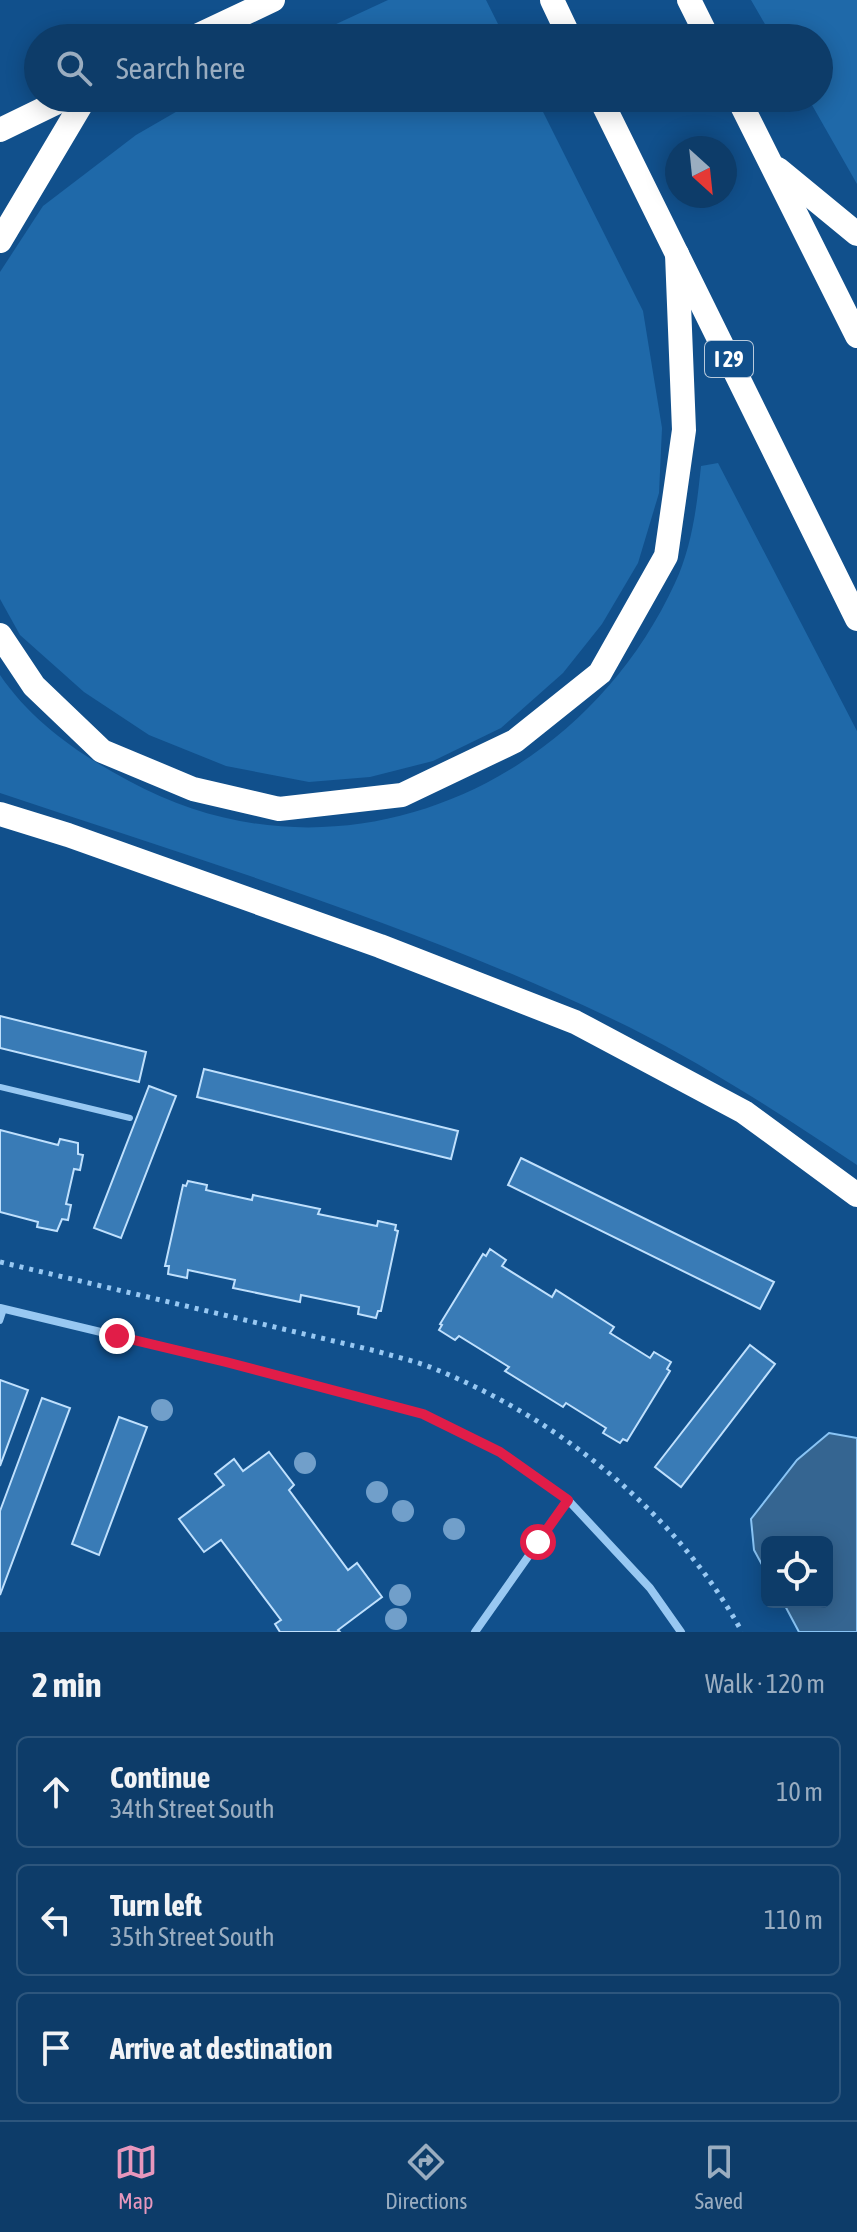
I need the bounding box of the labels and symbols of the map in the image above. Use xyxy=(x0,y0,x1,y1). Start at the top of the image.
north arrow xyxy=(665,136,737,208)
road number: I 29 xyxy=(705,341,753,377)
route end xyxy=(99,1318,135,1354)
route start xyxy=(520,1524,556,1560)

